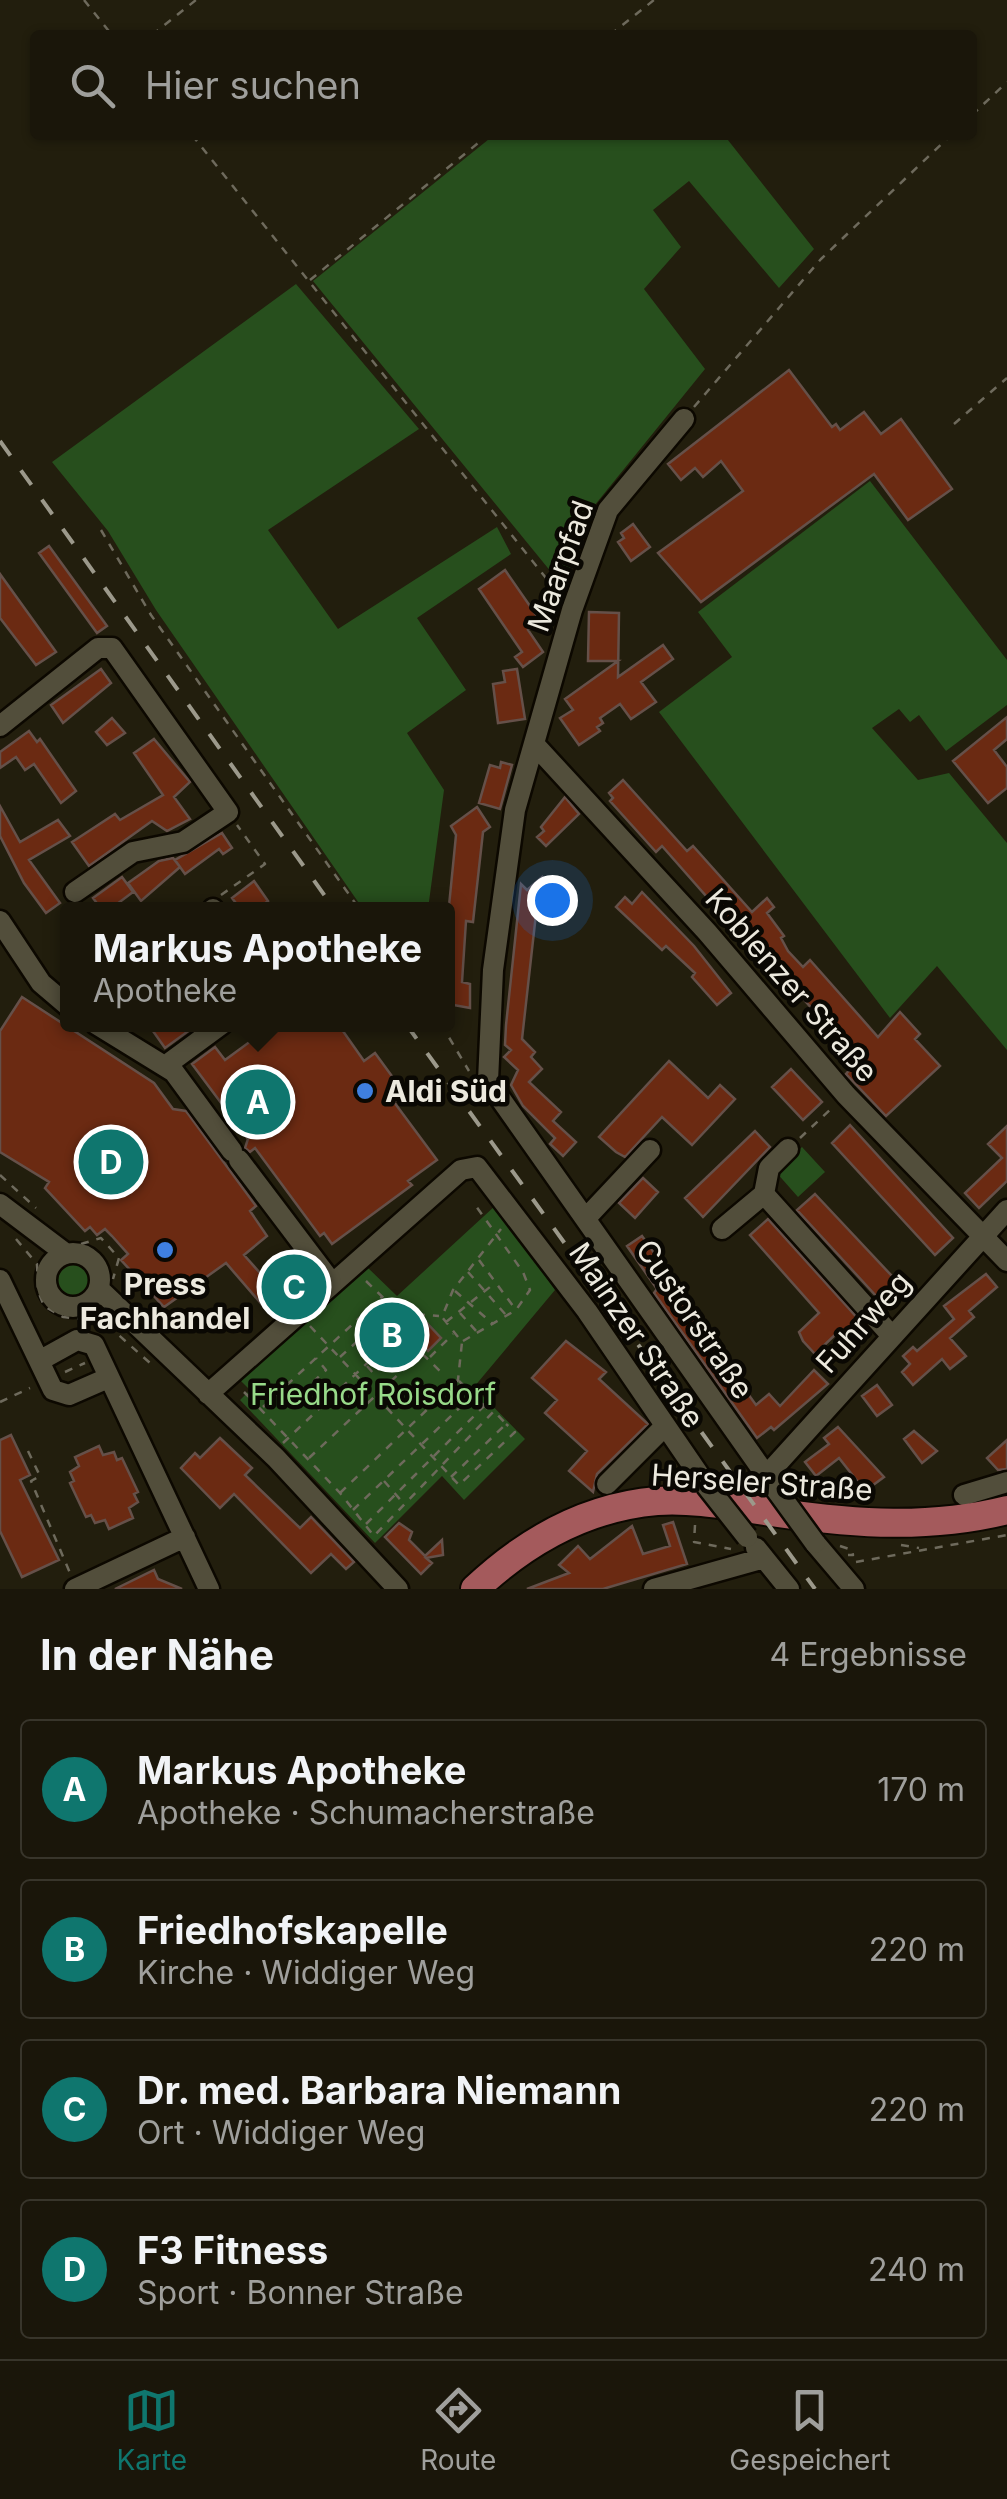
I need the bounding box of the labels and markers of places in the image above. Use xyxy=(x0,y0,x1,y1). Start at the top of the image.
pin: A xyxy=(226,1064,290,1140)
place label: Aldi Süd xyxy=(385,1073,507,1109)
marker: Aldi Süd xyxy=(354,1080,376,1102)
pin: D xyxy=(78,1124,144,1200)
marker: Press Fachhandel xyxy=(154,1239,176,1261)
pin: C xyxy=(262,1250,326,1324)
place label: Press Fachhandel xyxy=(80,1266,250,1336)
pin: B xyxy=(360,1298,424,1372)

